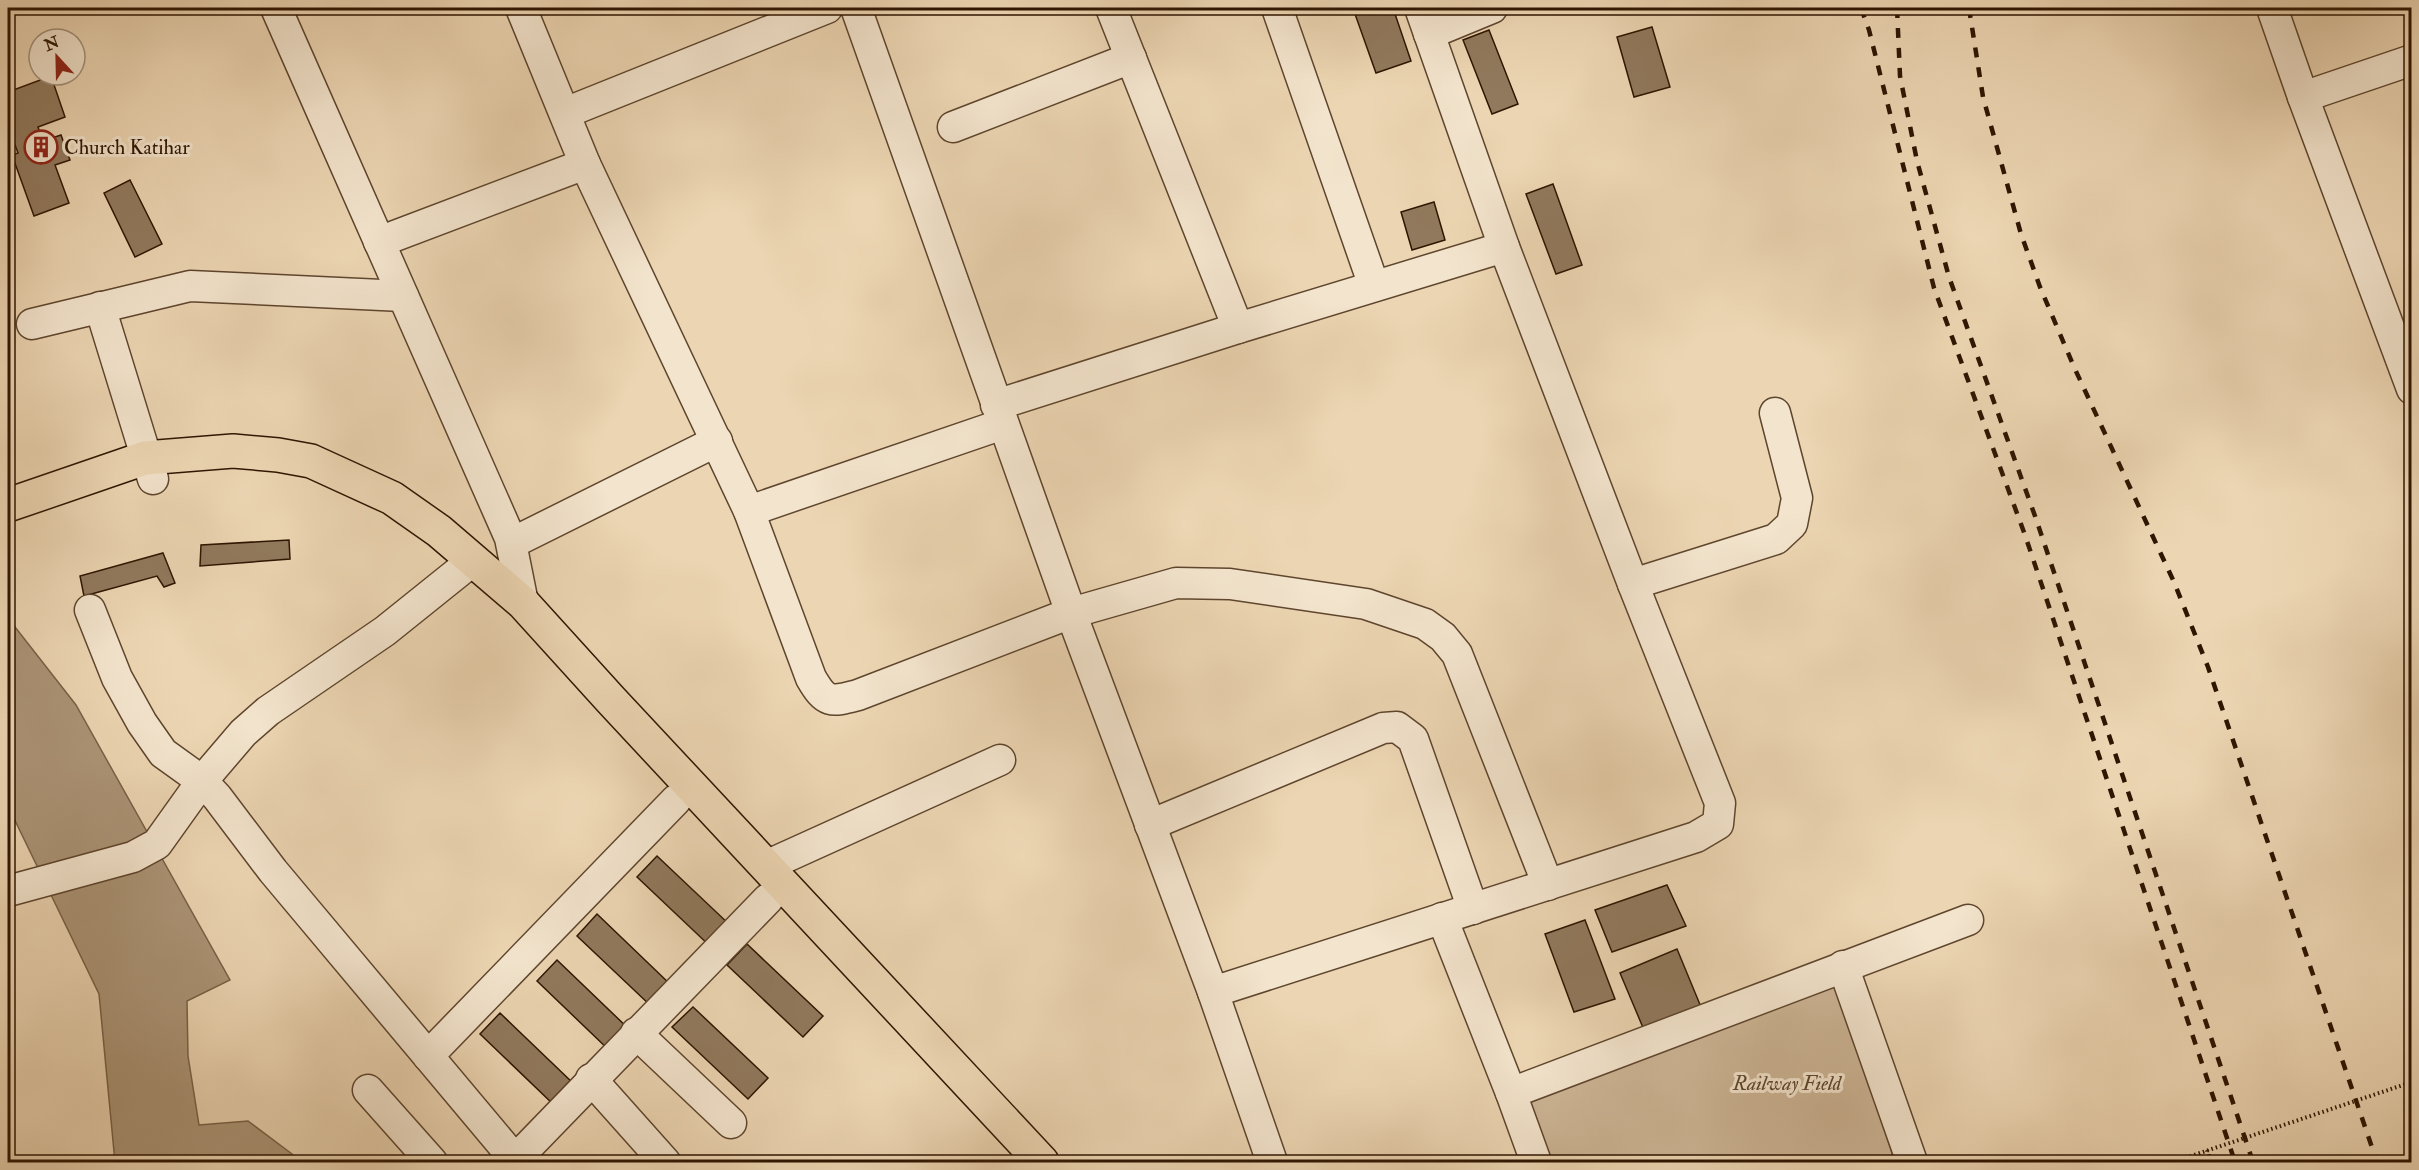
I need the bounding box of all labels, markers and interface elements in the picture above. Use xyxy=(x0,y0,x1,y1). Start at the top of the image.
north arrow xyxy=(27,27,87,87)
text: N xyxy=(40,32,63,56)
building icon: Church Katihar xyxy=(23,129,59,165)
place label: Church Katihar xyxy=(64,135,190,160)
park label: Railway Field xyxy=(1732,1071,1843,1096)

